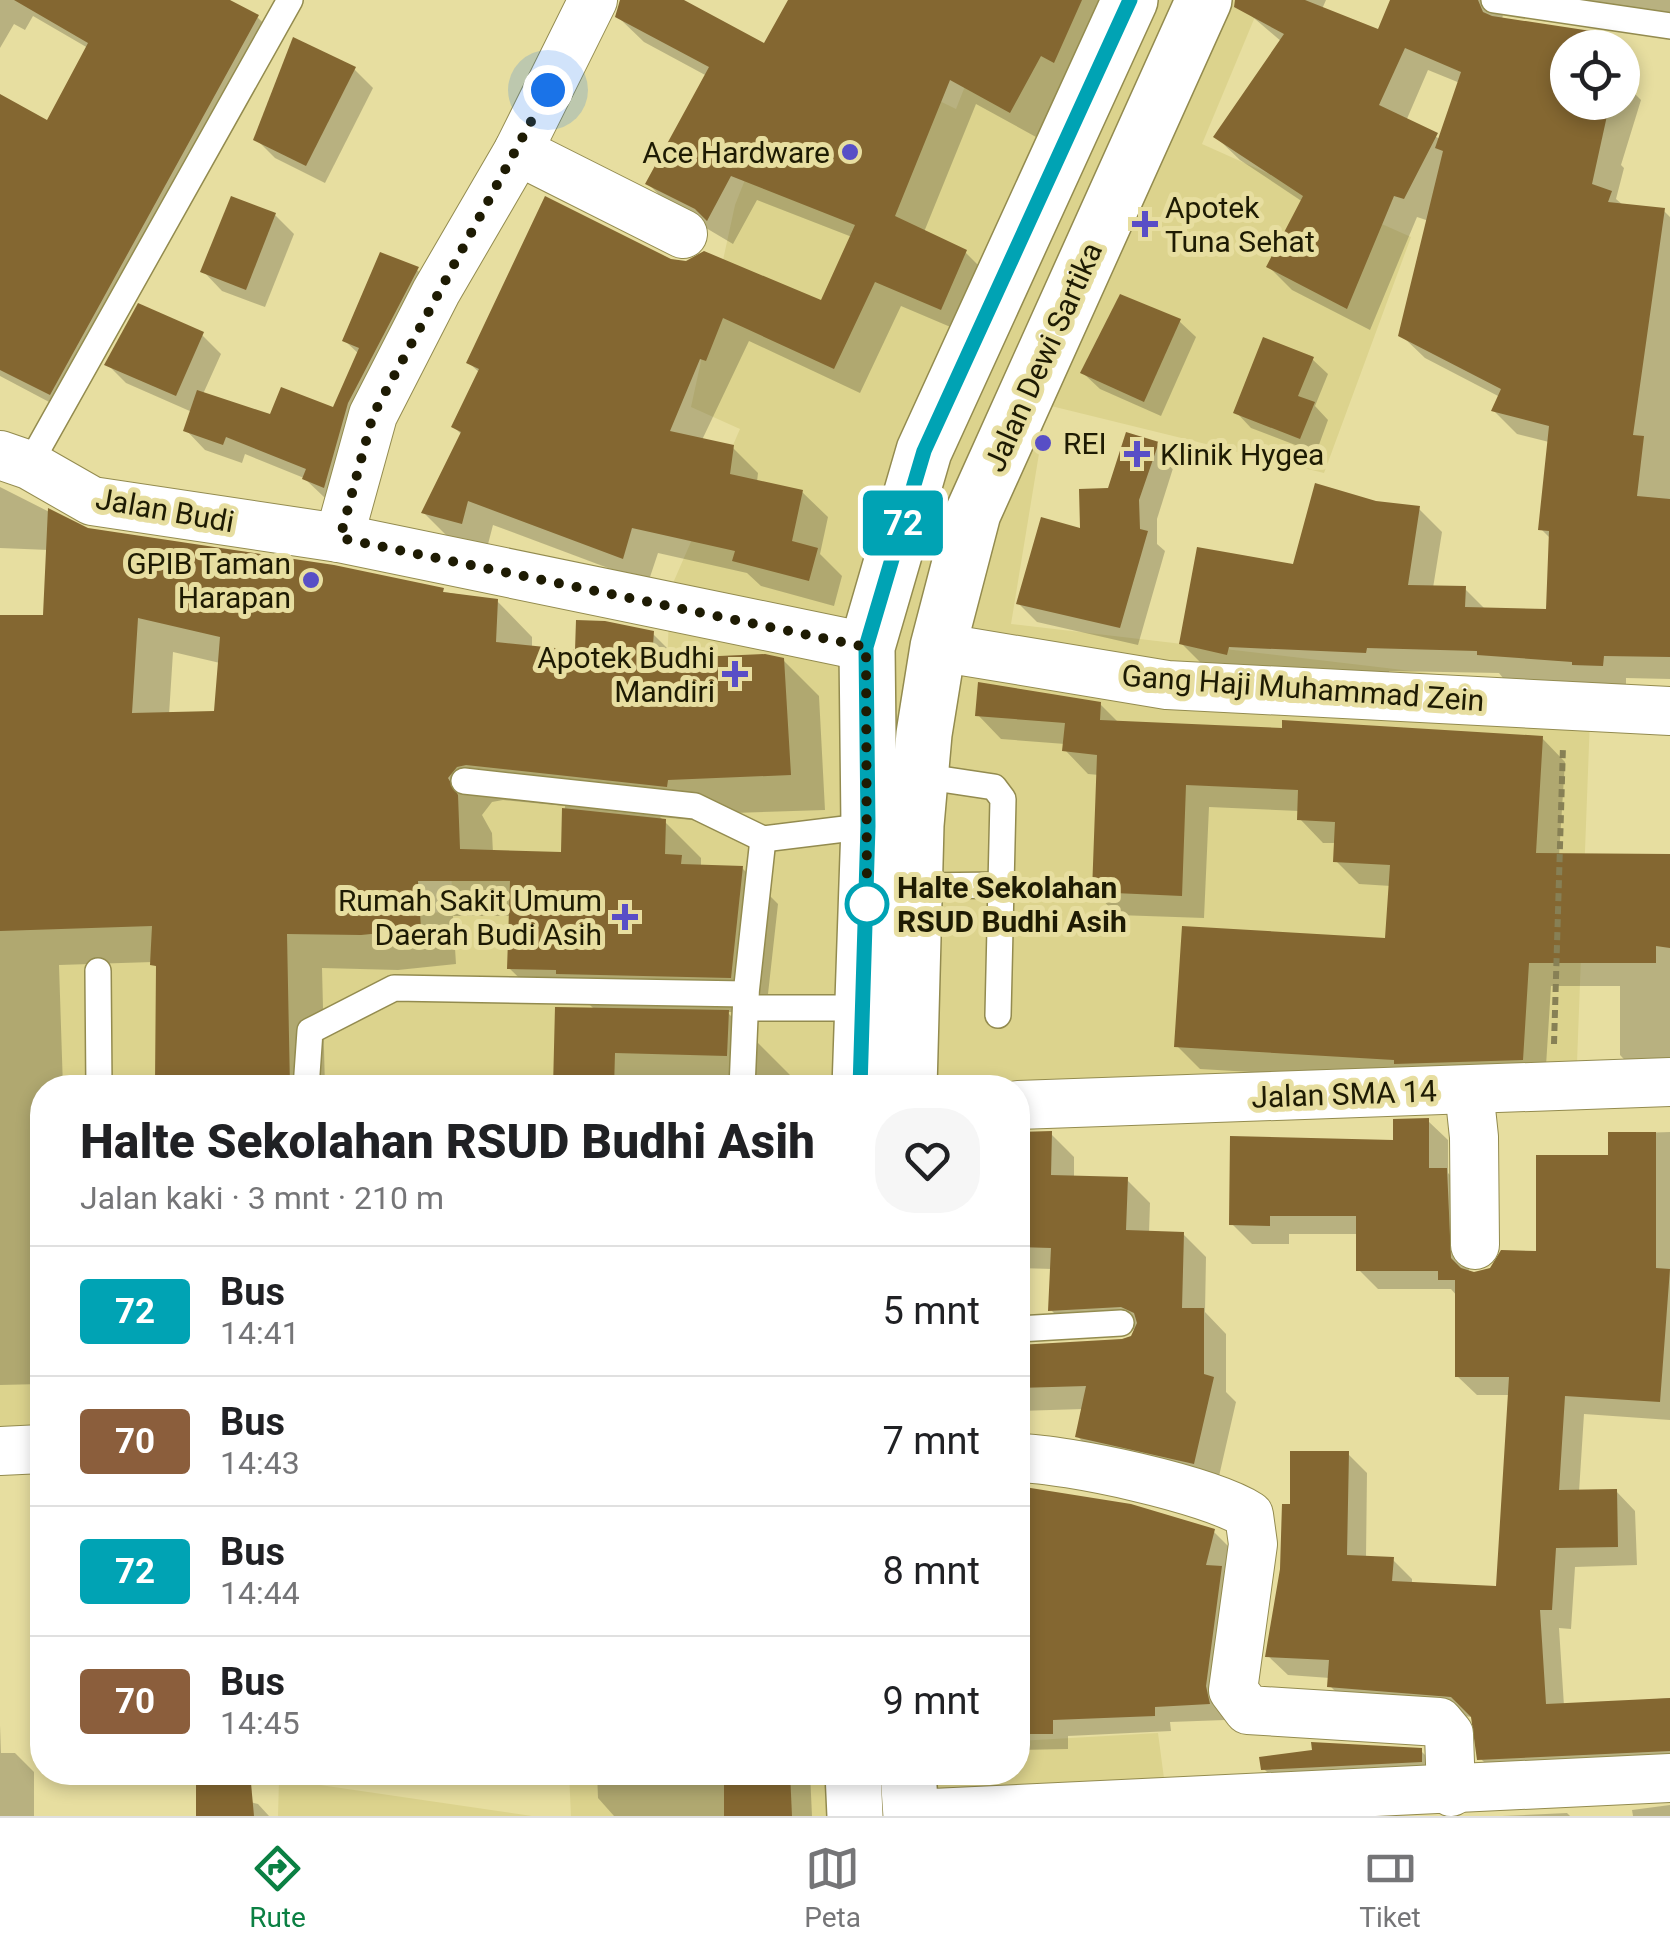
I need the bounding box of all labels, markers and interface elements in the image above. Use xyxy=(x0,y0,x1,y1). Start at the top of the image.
map controls xyxy=(1550,30,1640,120)
button: locate xyxy=(1550,30,1640,120)
your location xyxy=(523,65,573,115)
place label: Ace Hardware xyxy=(642,135,830,170)
marker: Ace Hardware xyxy=(839,141,861,163)
place label: Apotek Tuna Sehat xyxy=(1165,190,1315,259)
marker: Apotek Tuna Sehat xyxy=(1134,213,1156,235)
street label: Jalan Dewi Sartika xyxy=(977,237,1109,477)
place label: REI xyxy=(1063,426,1107,461)
marker: REI xyxy=(1032,432,1054,454)
place label: Klinik Hygea xyxy=(1160,437,1324,472)
marker: Klinik Hygea xyxy=(1124,441,1150,467)
street label: Jalan Budi xyxy=(93,481,237,539)
line badge: 72 xyxy=(858,490,948,556)
text: 72 xyxy=(883,503,923,544)
place label: GPIB Taman Harapan xyxy=(126,546,291,615)
marker: GPIB Taman Harapan xyxy=(300,569,322,591)
place label: Apotek Budhi Mandiri xyxy=(537,640,715,709)
street label: Gang Haji Muhammad Zein xyxy=(1120,658,1486,718)
marker: Apotek Budhi Mandiri xyxy=(724,663,746,685)
place label: Halte Sekolahan RSUD Budhi Asih xyxy=(897,870,1127,939)
place label: Rumah Sakit Umum Daerah Budi Asih xyxy=(338,883,602,952)
marker: Halte Sekolahan RSUD Budhi Asih xyxy=(846,883,888,925)
marker: Rumah Sakit Umum Daerah Budi Asih xyxy=(612,904,638,930)
street label: Jalan SMA 14 xyxy=(1251,1073,1437,1115)
button: heart xyxy=(875,1108,980,1213)
text: Halte Sekolahan RSUD Budhi Asih xyxy=(80,1113,815,1170)
text: Jalan kaki · 3 mnt · 210 m xyxy=(80,1179,444,1217)
text: Bus xyxy=(220,1270,285,1314)
text: 5 mnt xyxy=(882,1289,980,1333)
text: 72 xyxy=(115,1291,155,1332)
text: 14:41 xyxy=(220,1314,300,1352)
text: Bus xyxy=(220,1400,285,1444)
text: 7 mnt xyxy=(882,1419,980,1463)
text: 70 xyxy=(115,1421,155,1462)
text: 14:43 xyxy=(220,1444,300,1482)
text: Bus xyxy=(220,1530,285,1574)
text: 8 mnt xyxy=(882,1549,980,1593)
text: 72 xyxy=(115,1551,155,1592)
text: 14:44 xyxy=(220,1574,300,1612)
text: Bus xyxy=(220,1660,285,1704)
text: 9 mnt xyxy=(882,1679,980,1723)
text: 70 xyxy=(115,1681,155,1722)
text: 14:45 xyxy=(220,1704,300,1742)
tab: Rute xyxy=(249,1841,306,1934)
tab: Peta xyxy=(804,1841,861,1934)
tab: Tiket xyxy=(1359,1841,1421,1934)

